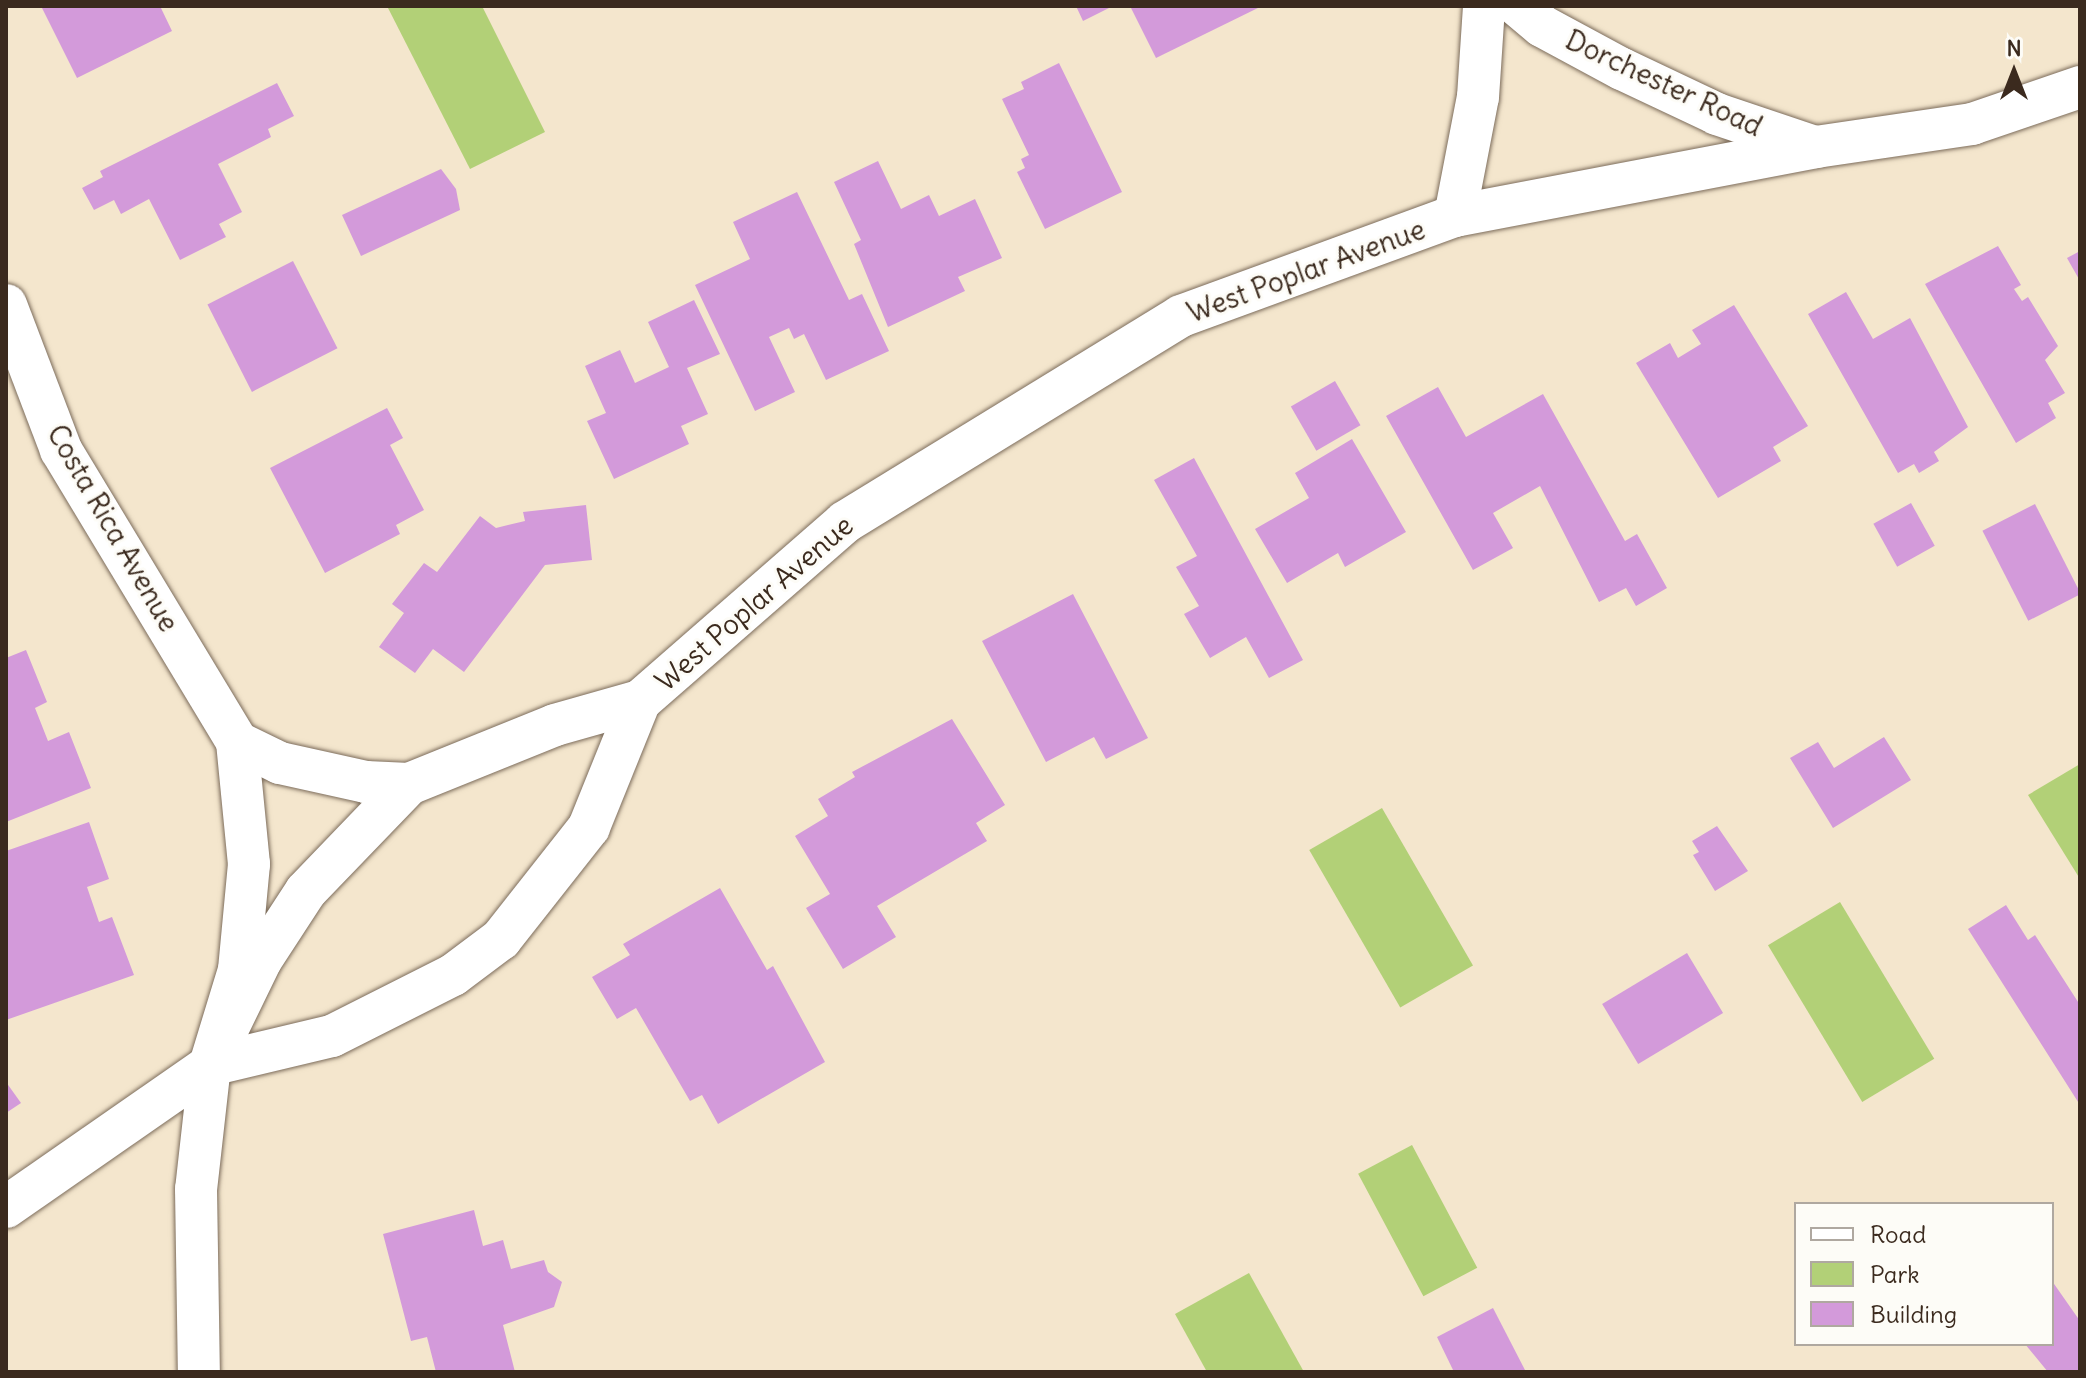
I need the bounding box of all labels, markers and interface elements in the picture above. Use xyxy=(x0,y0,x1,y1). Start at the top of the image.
street label: Dorchester Road xyxy=(1560,23,1768,143)
north arrow xyxy=(1974,32,2054,112)
text: N xyxy=(2006,34,2022,62)
street label: West Poplar Avenue xyxy=(1183,212,1429,330)
street label: Costa Rica Avenue xyxy=(40,419,186,637)
street label: West Poplar Avenue xyxy=(648,508,860,698)
legend xyxy=(1794,1202,2054,1346)
text: Road xyxy=(1870,1219,1926,1249)
text: Park xyxy=(1870,1259,1920,1289)
text: Building xyxy=(1870,1299,1957,1329)

